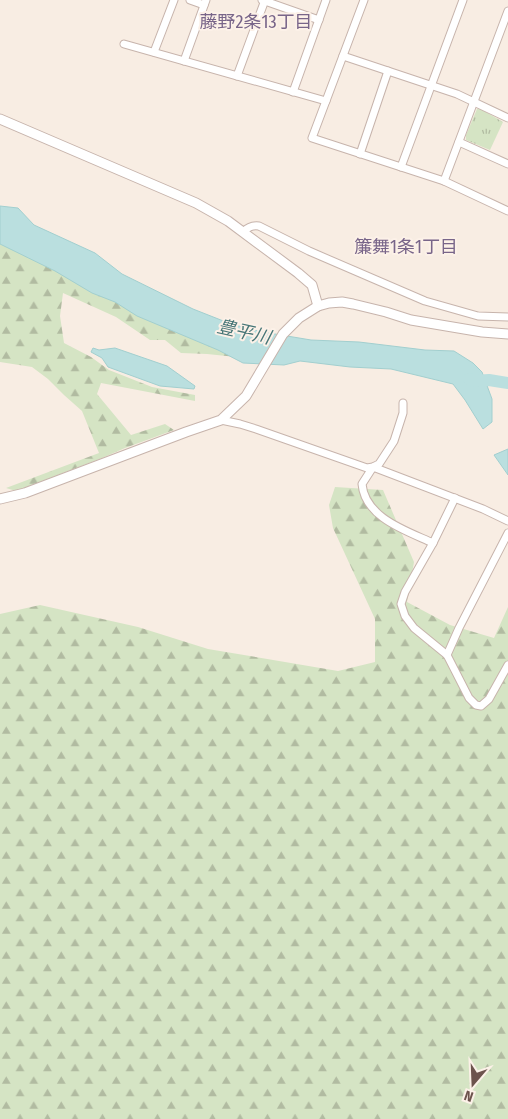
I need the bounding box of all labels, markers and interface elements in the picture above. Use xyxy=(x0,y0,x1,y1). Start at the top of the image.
district label: 藤野2条13丁目 xyxy=(199,11,313,33)
district label: 簾舞1条1丁目 xyxy=(354,236,458,258)
water label: 豊平川 xyxy=(215,315,275,349)
north arrow xyxy=(448,1059,498,1109)
text: N xyxy=(462,1086,476,1105)

